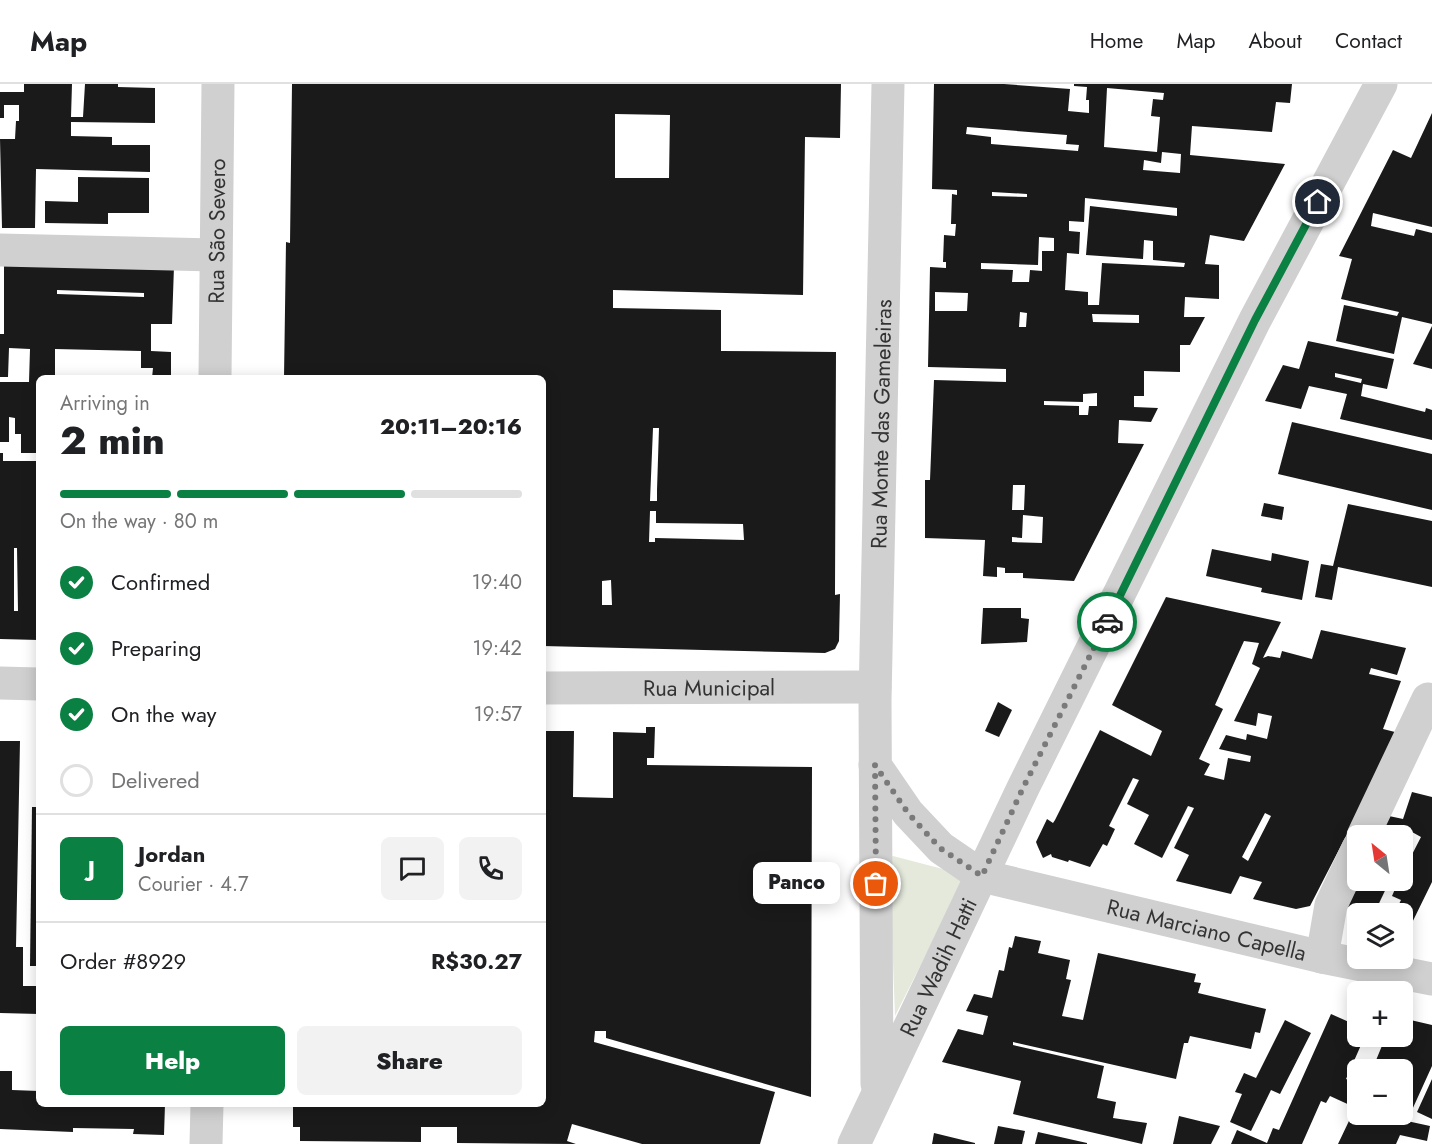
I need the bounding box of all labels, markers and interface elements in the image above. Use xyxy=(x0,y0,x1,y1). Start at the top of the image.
text: Map xyxy=(30,21,87,62)
text: Home xyxy=(1090,26,1143,56)
text: Map xyxy=(1176,26,1216,56)
text: About xyxy=(1249,26,1302,56)
text: Contact xyxy=(1335,26,1402,56)
street label: Rua São Severo xyxy=(200,158,233,304)
pin xyxy=(1292,176,1343,227)
icon: home xyxy=(1301,185,1334,218)
street label: Rua Monte das Gameleiras xyxy=(862,299,899,549)
text: Arriving in xyxy=(60,389,150,418)
text: 20:11–20:16 xyxy=(380,410,522,442)
text: 2 min xyxy=(60,412,165,469)
text: On the way · 80 m xyxy=(60,507,218,536)
icon: check xyxy=(60,566,93,599)
text: Confirmed xyxy=(111,566,210,598)
text: 19:40 xyxy=(472,568,522,597)
courier xyxy=(1077,592,1137,652)
icon: car xyxy=(1091,606,1124,639)
icon: check xyxy=(60,632,93,665)
text: Preparing xyxy=(111,632,202,664)
text: 19:42 xyxy=(472,634,522,663)
street label: Rua Municipal xyxy=(643,671,775,704)
icon: check xyxy=(60,698,93,731)
text: On the way xyxy=(111,698,216,730)
text: 19:57 xyxy=(474,700,522,729)
text: Delivered xyxy=(111,764,200,796)
north arrow xyxy=(1347,825,1413,891)
map controls xyxy=(1347,825,1413,1125)
button: chat xyxy=(381,837,444,900)
button: phone xyxy=(459,837,522,900)
text: Jordan xyxy=(138,838,205,870)
text: J xyxy=(88,852,95,884)
pin xyxy=(850,858,901,909)
callout: Panco xyxy=(753,863,840,905)
icon: bag xyxy=(859,867,892,900)
text: Panco xyxy=(768,868,825,897)
text: Courier · 4.7 xyxy=(138,870,249,899)
street label: Rua Marciano Capella xyxy=(1104,890,1310,969)
street label: Rua Wadih Hatti xyxy=(891,892,985,1042)
button: layers xyxy=(1347,903,1413,969)
text: Order #8929 xyxy=(60,945,186,977)
text: R$30.27 xyxy=(431,945,522,977)
button: + xyxy=(1347,981,1413,1047)
button: Help xyxy=(60,1026,285,1095)
button: Share xyxy=(297,1026,522,1095)
button: − xyxy=(1347,1059,1413,1125)

